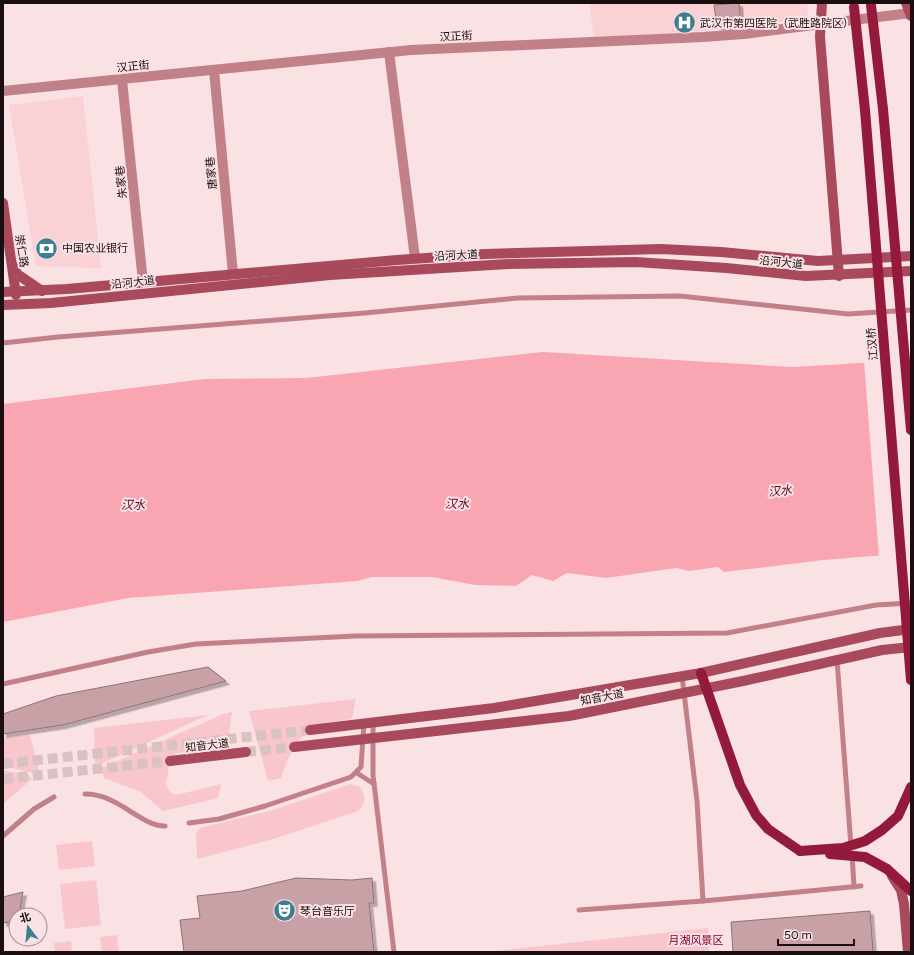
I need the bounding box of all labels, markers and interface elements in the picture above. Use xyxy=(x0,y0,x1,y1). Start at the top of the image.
hospital icon: 武汉市第四医院（武胜路院区） xyxy=(671,10,697,36)
place label: 武汉市第四医院（武胜路院区） xyxy=(700,17,854,30)
street label: 汉正街 xyxy=(439,29,473,44)
street label: 汉正街 xyxy=(116,58,150,75)
street label: 唐家巷 xyxy=(204,156,219,190)
street label: 朱家巷 xyxy=(113,165,130,199)
street label: 崇仁路 xyxy=(13,234,31,268)
bank icon: 中国农业银行 xyxy=(33,235,59,261)
place label: 中国农业银行 xyxy=(62,242,128,255)
street label: 沿河大道 xyxy=(434,248,478,263)
street label: 沿河大道 xyxy=(758,254,804,271)
street label: 沿河大道 xyxy=(110,274,156,291)
street label: 江汉桥 xyxy=(865,327,880,361)
water label: 汉水 xyxy=(767,483,794,499)
water label: 汉水 xyxy=(445,497,470,511)
water label: 汉水 xyxy=(121,498,146,512)
street label: 知音大道 xyxy=(579,687,625,708)
street label: 知音大道 xyxy=(184,736,230,755)
theatre icon: 琴台音乐厅 xyxy=(271,898,297,924)
place label: 琴台音乐厅 xyxy=(300,905,355,918)
north arrow xyxy=(8,907,48,947)
text: 北 xyxy=(18,910,32,926)
scale bar xyxy=(778,921,854,947)
text: 50 m xyxy=(784,928,812,942)
park label: 月湖风景区 xyxy=(669,934,724,947)

